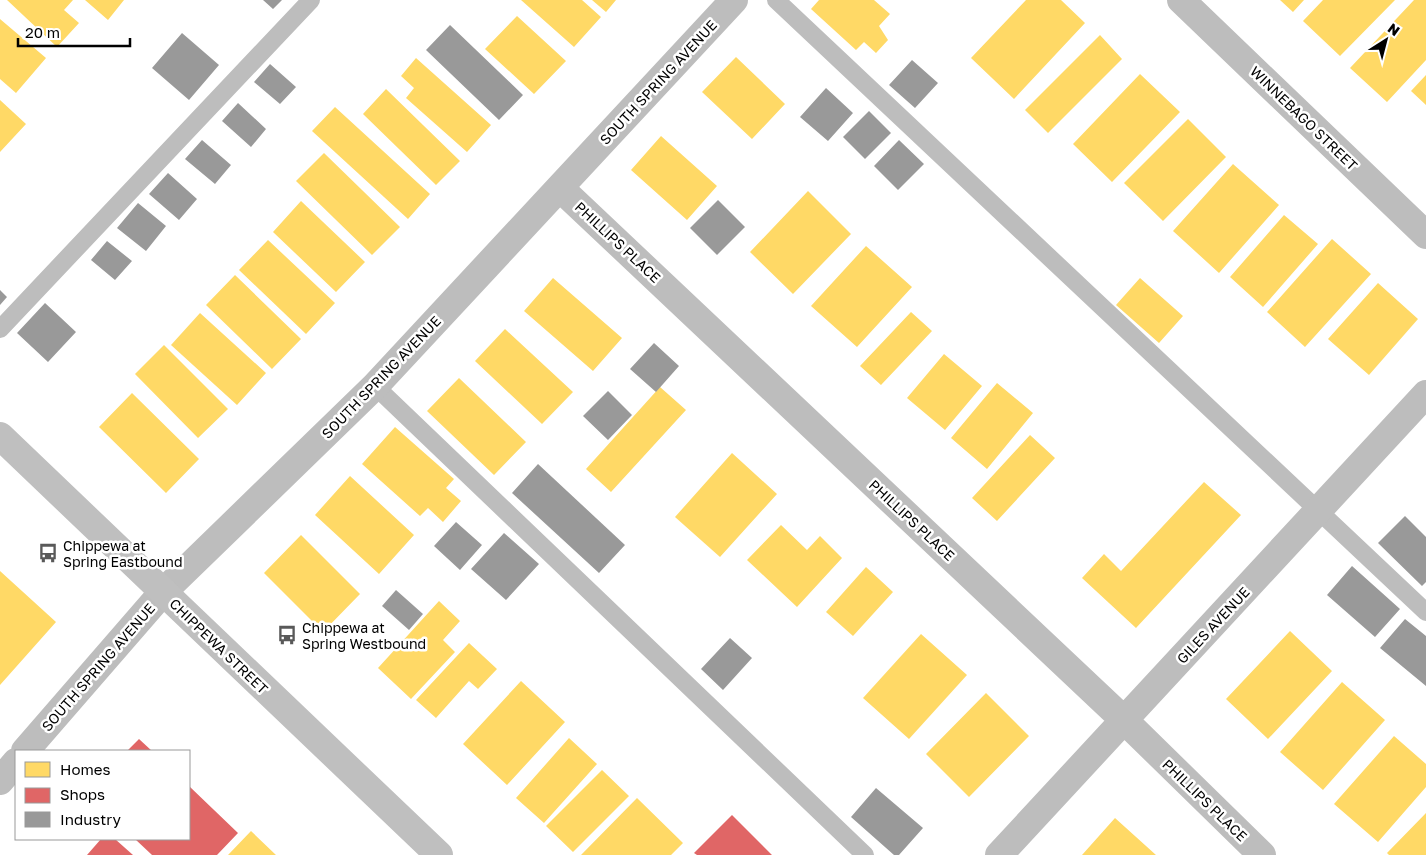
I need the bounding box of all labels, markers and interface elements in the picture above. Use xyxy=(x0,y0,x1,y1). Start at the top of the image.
scale bar xyxy=(18,15,130,47)
north arrow xyxy=(1361,15,1411,65)
street label: SOUTH SPRING AVENUE xyxy=(596,16,720,148)
text: N xyxy=(1385,19,1403,39)
text: 20 m xyxy=(25,23,60,41)
street label: WINNEBAGO STREET xyxy=(1247,62,1361,174)
street label: PHILLIPS PLACE xyxy=(572,198,664,286)
street label: SOUTH SPRING AVENUE xyxy=(318,312,444,442)
street label: PHILLIPS PLACE xyxy=(866,476,958,564)
place label: Chippewa at Spring Eastbound xyxy=(63,537,183,570)
bus stop icon: Chippewa at Spring Eastbound xyxy=(37,542,59,564)
street label: GILES AVENUE xyxy=(1173,583,1253,667)
street label: CHIPPEWA STREET xyxy=(166,595,272,697)
street label: SOUTH SPRING AVENUE xyxy=(38,600,158,734)
place label: Chippewa at Spring Westbound xyxy=(302,619,426,652)
bus stop icon: Chippewa at Spring Westbound xyxy=(276,624,298,646)
legend xyxy=(15,750,190,840)
street label: PHILLIPS PLACE xyxy=(1159,755,1251,845)
text: Homes xyxy=(60,760,110,778)
text: Shops xyxy=(60,785,105,803)
text: Industry xyxy=(60,810,121,828)

